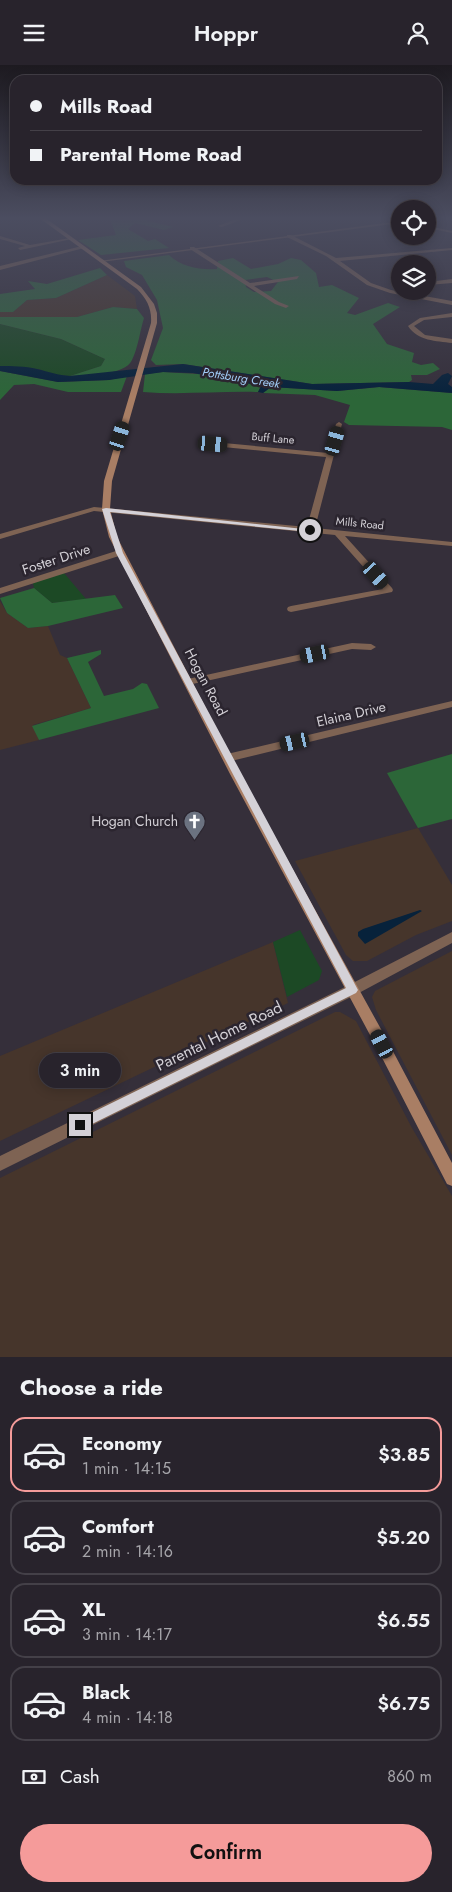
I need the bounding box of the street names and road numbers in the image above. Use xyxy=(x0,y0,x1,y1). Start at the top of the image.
street label: Buff Lane xyxy=(251,428,296,448)
street label: Mills Road xyxy=(335,513,385,533)
street label: Foster Drive xyxy=(19,539,93,579)
street label: Hogan Road xyxy=(180,645,232,719)
street label: Elaina Drive xyxy=(314,696,388,732)
street label: Parental Home Road xyxy=(152,995,286,1077)

